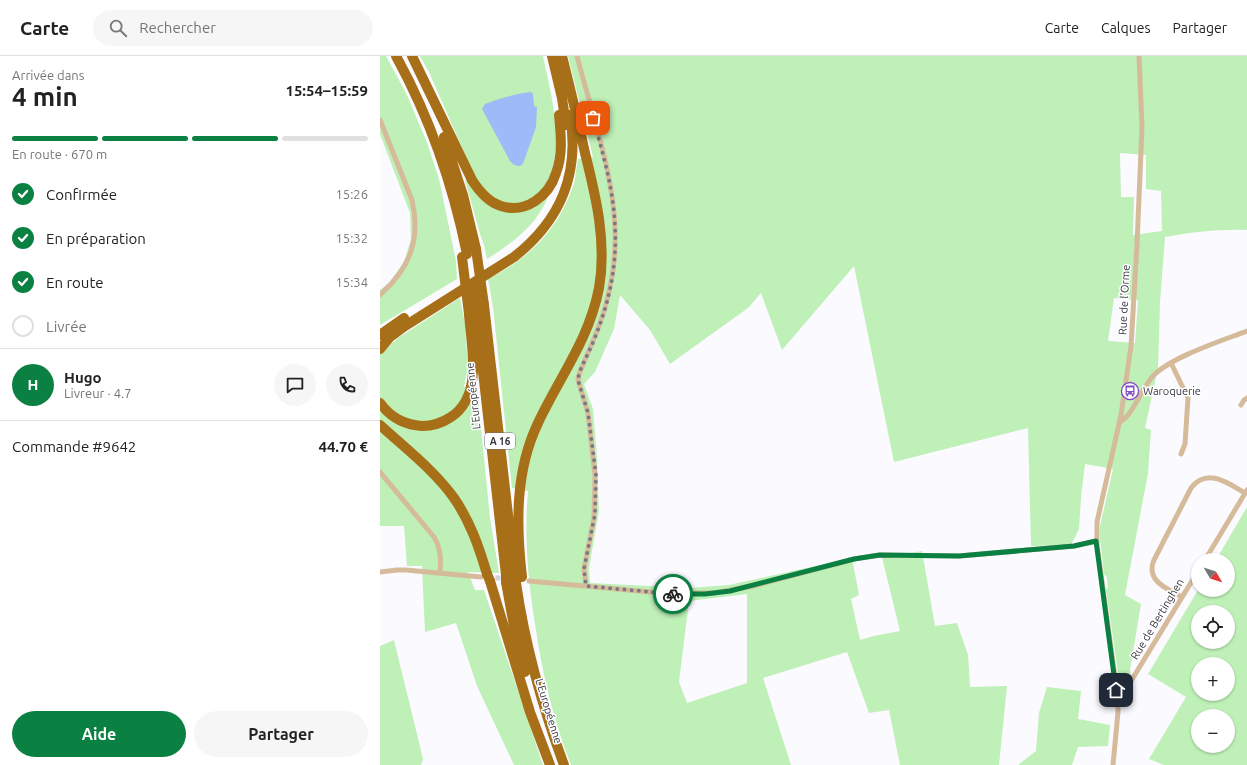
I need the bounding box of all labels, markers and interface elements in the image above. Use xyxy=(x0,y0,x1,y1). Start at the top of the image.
search box xyxy=(93,10,373,46)
text: Carte xyxy=(20,17,69,39)
icon: search xyxy=(107,17,129,39)
text: Rechercher xyxy=(139,19,216,36)
text: Carte xyxy=(1045,20,1079,36)
text: Calques xyxy=(1101,20,1150,36)
text: Partager xyxy=(1172,20,1227,36)
text: Arrivée dans xyxy=(12,68,84,82)
text: 4 min xyxy=(12,82,78,111)
text: 15:54–15:59 xyxy=(285,82,368,99)
pin xyxy=(576,101,610,135)
icon: bag xyxy=(582,107,604,129)
text: En route · 670 m xyxy=(12,147,107,161)
icon: check xyxy=(12,183,34,205)
text: Confirmée xyxy=(46,186,117,203)
text: 15:26 xyxy=(335,187,368,201)
icon: check xyxy=(12,227,34,249)
text: En préparation xyxy=(46,230,146,247)
text: 15:32 xyxy=(335,231,368,245)
street label: Rue de l'Orme xyxy=(1116,265,1132,335)
icon: check xyxy=(12,271,34,293)
text: En route xyxy=(46,274,104,291)
text: 15:34 xyxy=(335,275,368,289)
text: Livrée xyxy=(46,318,87,335)
street label: L'Européenne xyxy=(464,362,482,430)
button: chat xyxy=(274,364,316,406)
button: phone xyxy=(326,364,368,406)
text: Hugo xyxy=(64,369,102,386)
text: H xyxy=(28,376,38,393)
bus stop icon: Waroquerie xyxy=(1120,381,1140,401)
place label: Waroquerie xyxy=(1143,385,1201,397)
text: Livreur · 4.7 xyxy=(64,386,132,400)
road number: A 16 xyxy=(485,433,515,449)
text: Commande #9642 xyxy=(12,438,136,455)
text: 44.70 € xyxy=(318,438,368,455)
north arrow xyxy=(1191,553,1235,597)
map controls xyxy=(1191,553,1235,753)
courier xyxy=(653,574,693,614)
street label: Rue de Bertinghen xyxy=(1128,576,1186,662)
icon: bike xyxy=(662,583,684,605)
button: locate xyxy=(1191,605,1235,649)
button: + xyxy=(1191,657,1235,701)
pin xyxy=(1099,673,1133,707)
street label: L'Européenne xyxy=(533,677,565,745)
icon: home xyxy=(1105,679,1127,701)
button: − xyxy=(1191,709,1235,753)
button: Aide xyxy=(12,711,186,757)
button: Partager xyxy=(194,711,368,757)

